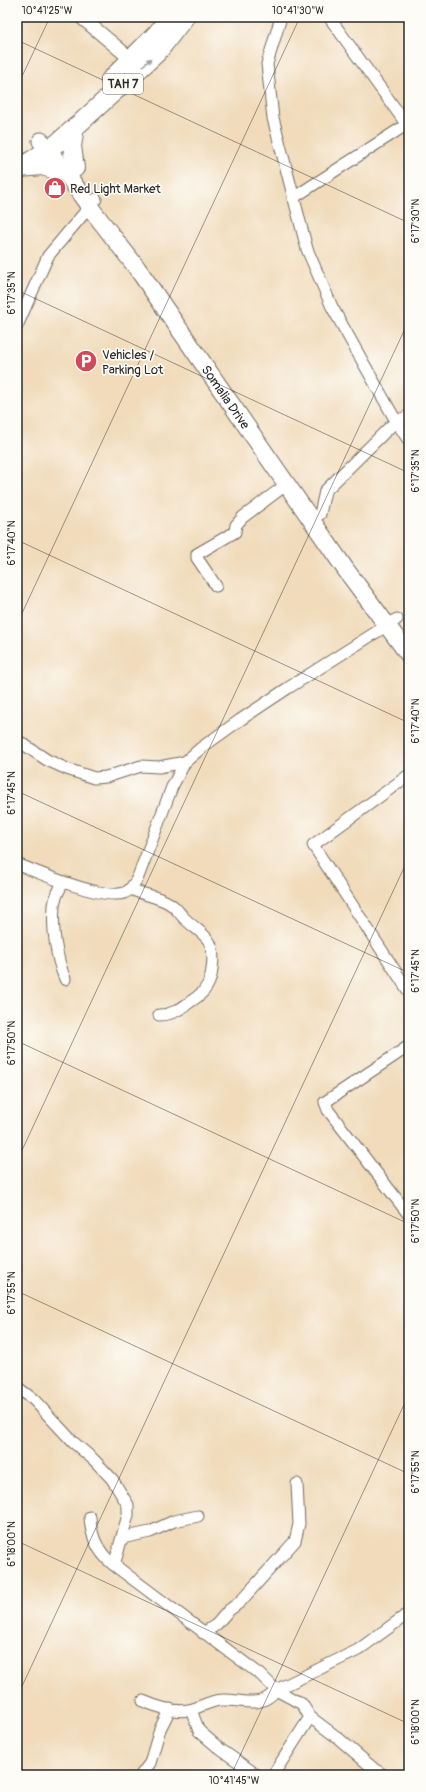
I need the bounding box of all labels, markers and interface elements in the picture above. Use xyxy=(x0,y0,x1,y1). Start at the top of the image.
text: 10°41'25"W xyxy=(22,5,73,17)
text: 10°41'30"W xyxy=(272,5,324,17)
one-way arrow xyxy=(142,57,152,66)
road number: TAH 7 xyxy=(103,74,143,94)
shop icon: Red Light Market xyxy=(42,175,68,201)
place label: Red Light Market xyxy=(70,181,161,197)
text: 6°17'30"N xyxy=(410,198,422,243)
text: 6°17'35"N xyxy=(6,271,18,315)
place label: Vehicles / Parking Lot xyxy=(102,347,164,378)
parking icon: Vehicles / Parking Lot xyxy=(73,348,99,374)
street label: Somalia Drive xyxy=(198,363,253,433)
text: 6°17'35"N xyxy=(410,449,422,493)
text: 6°17'40"N xyxy=(6,520,18,565)
text: 6°17'40"N xyxy=(410,698,422,743)
text: 6°17'45"N xyxy=(6,771,18,815)
text: 6°17'45"N xyxy=(410,949,422,993)
text: 6°17'50"N xyxy=(6,1021,18,1065)
text: 6°17'50"N xyxy=(410,1199,422,1243)
text: 6°17'55"N xyxy=(6,1271,18,1315)
text: 6°17'55"N xyxy=(410,1450,422,1494)
text: 6°18'00"N xyxy=(6,1521,18,1567)
text: 6°18'00"N xyxy=(410,1699,422,1745)
text: 10°41'45"W xyxy=(209,1775,260,1787)

